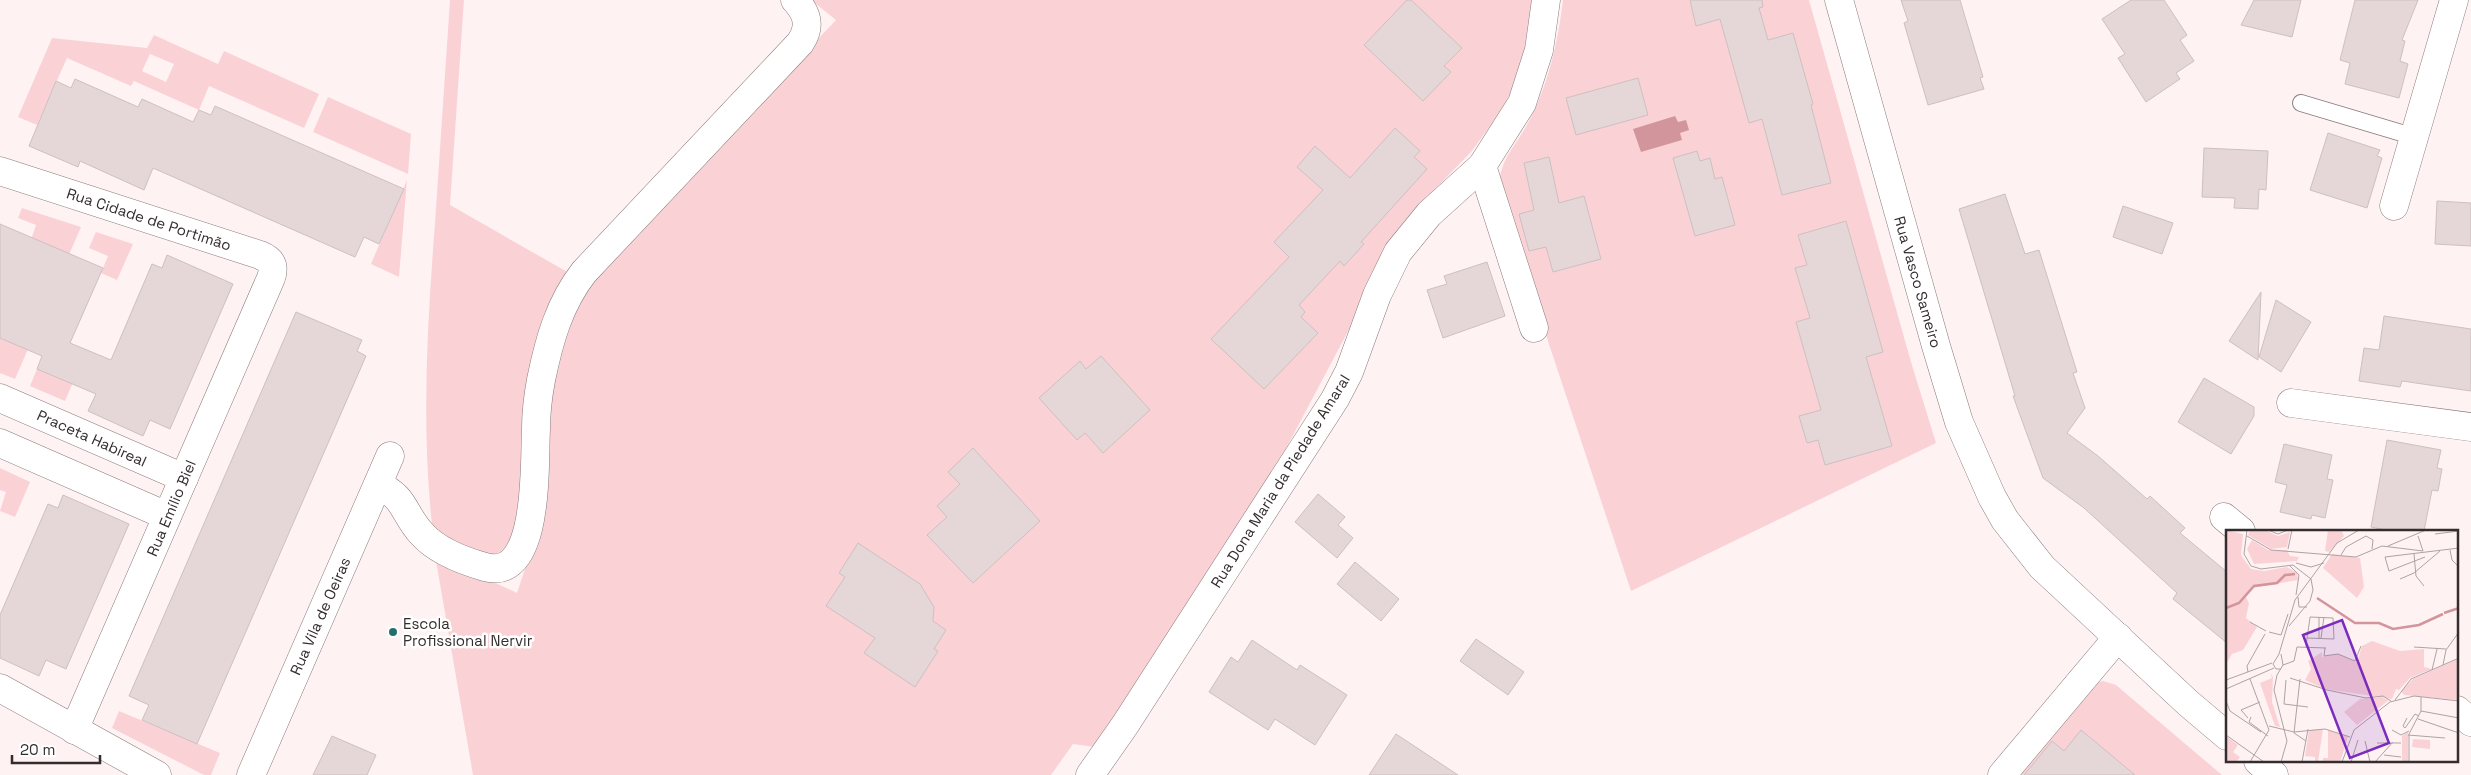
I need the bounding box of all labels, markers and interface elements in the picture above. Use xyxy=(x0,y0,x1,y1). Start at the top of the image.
street label: Rua Cidade de Portimão xyxy=(64,183,234,255)
street label: Rua Vasco Sameiro xyxy=(1890,214,1946,350)
street label: Rua Dona Maria da Piedade Amaral xyxy=(1206,371,1354,591)
street label: Praceta Habireal xyxy=(34,405,150,471)
street label: Rua Emílio Biel xyxy=(142,457,200,559)
inset map xyxy=(2226,530,2458,762)
street label: Rua Vila de Oeiras xyxy=(286,554,355,678)
place label: Escola Profissional Nervir xyxy=(403,614,533,650)
marker: Escola Profissional Nervir xyxy=(387,626,399,638)
scale bar xyxy=(12,732,100,764)
text: 20 m xyxy=(20,740,55,759)

